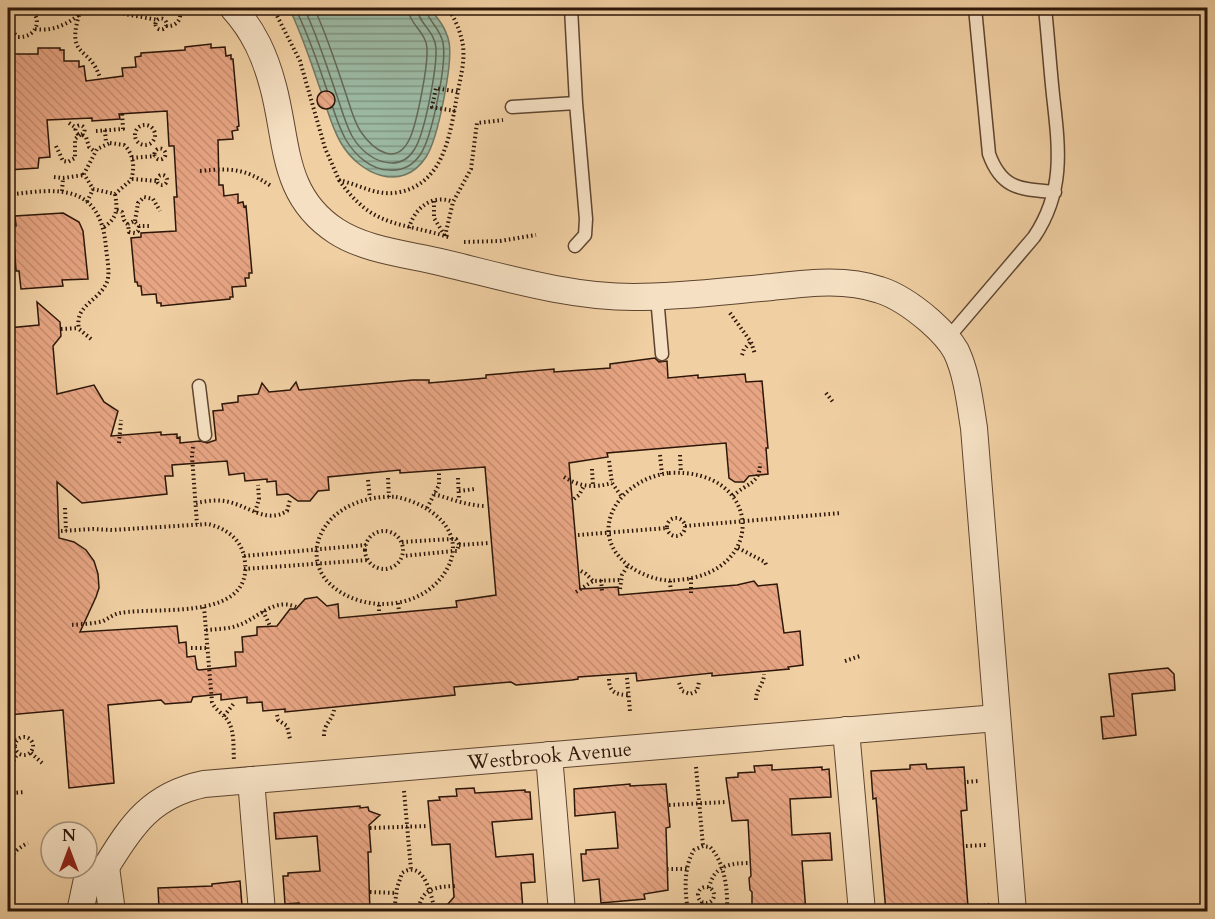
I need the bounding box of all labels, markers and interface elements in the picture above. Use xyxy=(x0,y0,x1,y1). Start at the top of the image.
street label: Westbrook Avenue xyxy=(465,735,633,776)
north arrow xyxy=(39,820,99,880)
text: N xyxy=(62,825,76,847)

